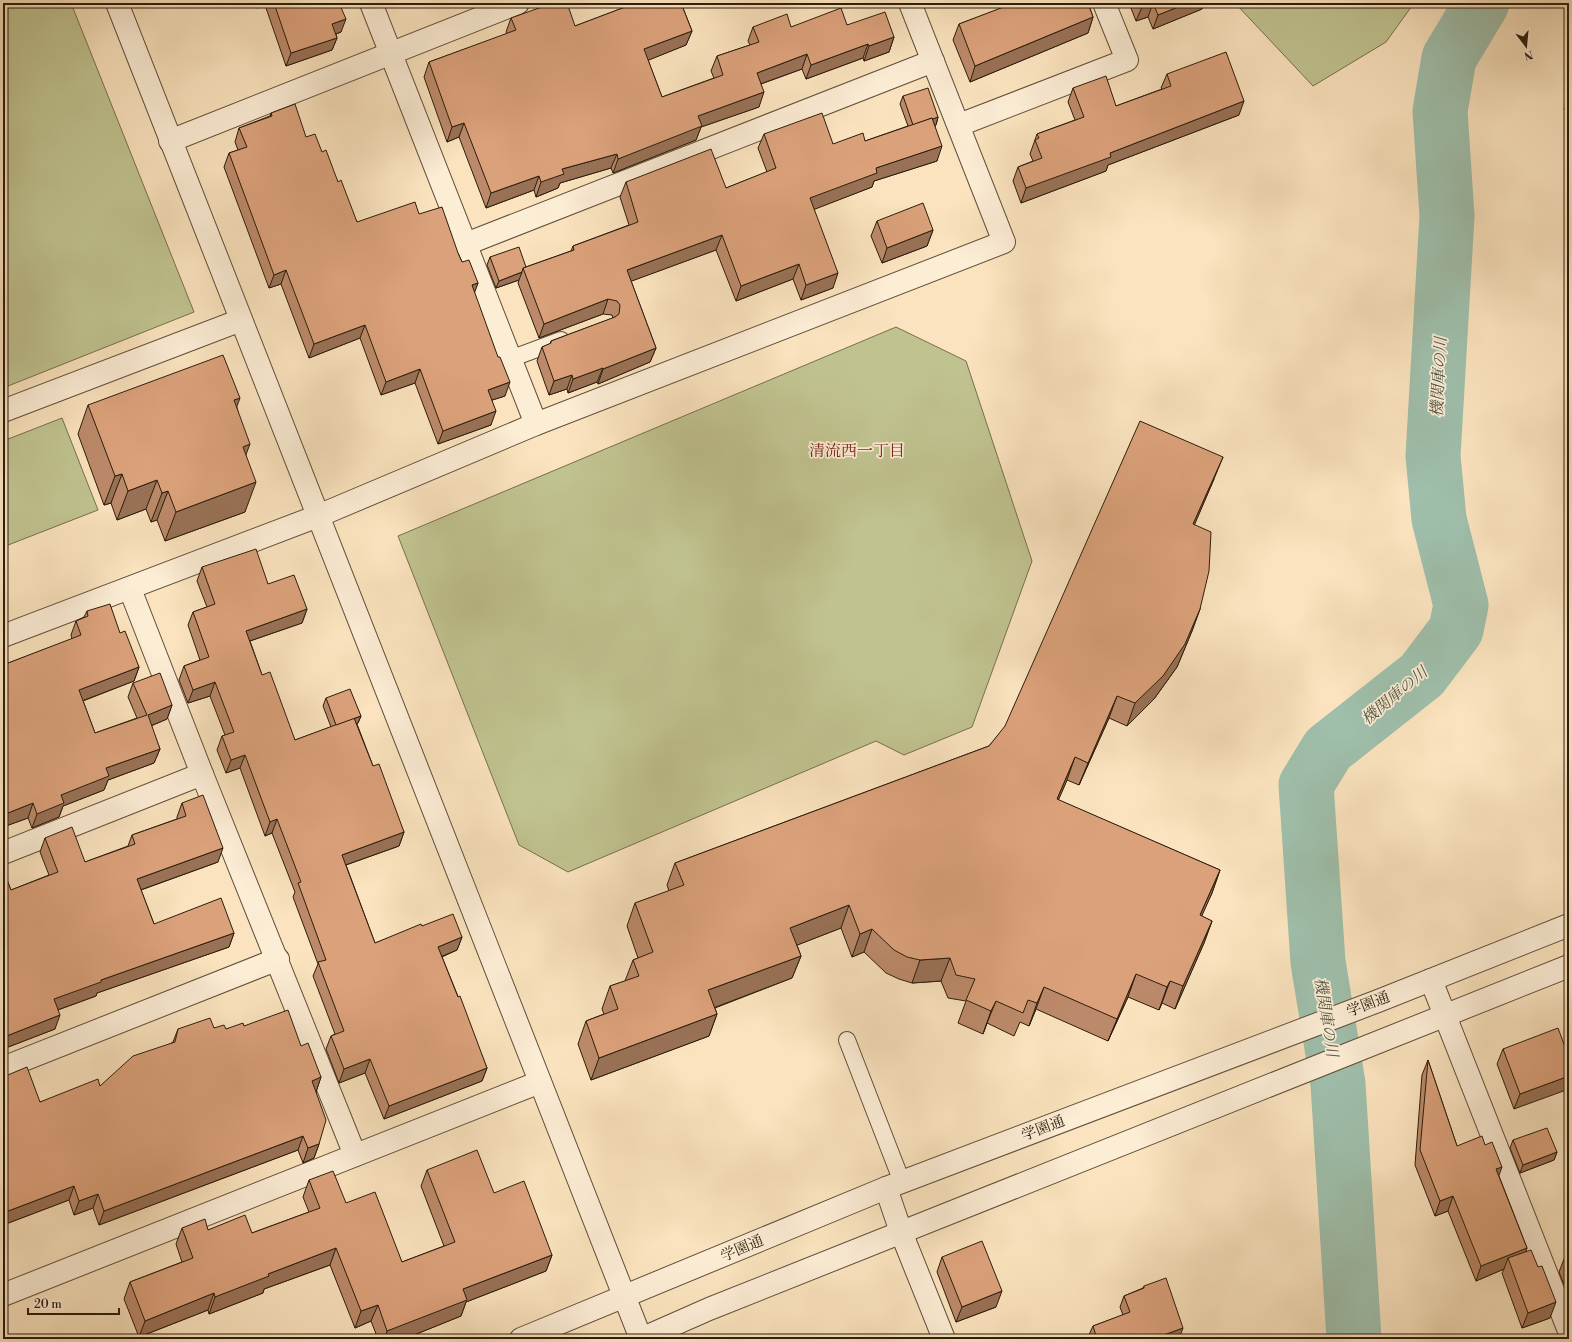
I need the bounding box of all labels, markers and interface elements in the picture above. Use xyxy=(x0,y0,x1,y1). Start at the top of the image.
north arrow xyxy=(1506,26,1546,66)
text: N xyxy=(1522,47,1535,63)
water label: 機関庫の川 xyxy=(1427,335,1451,418)
district label: 清流西一丁目 xyxy=(809,441,905,461)
water label: 機関庫の川 xyxy=(1358,661,1433,729)
water label: 機関庫の川 xyxy=(1310,976,1342,1060)
street label: 学園通 xyxy=(1344,988,1393,1021)
street label: 学園通 xyxy=(1019,1112,1068,1145)
street label: 学園通 xyxy=(718,1231,767,1266)
scale bar xyxy=(28,1290,119,1316)
text: 20 m xyxy=(34,1297,62,1312)

